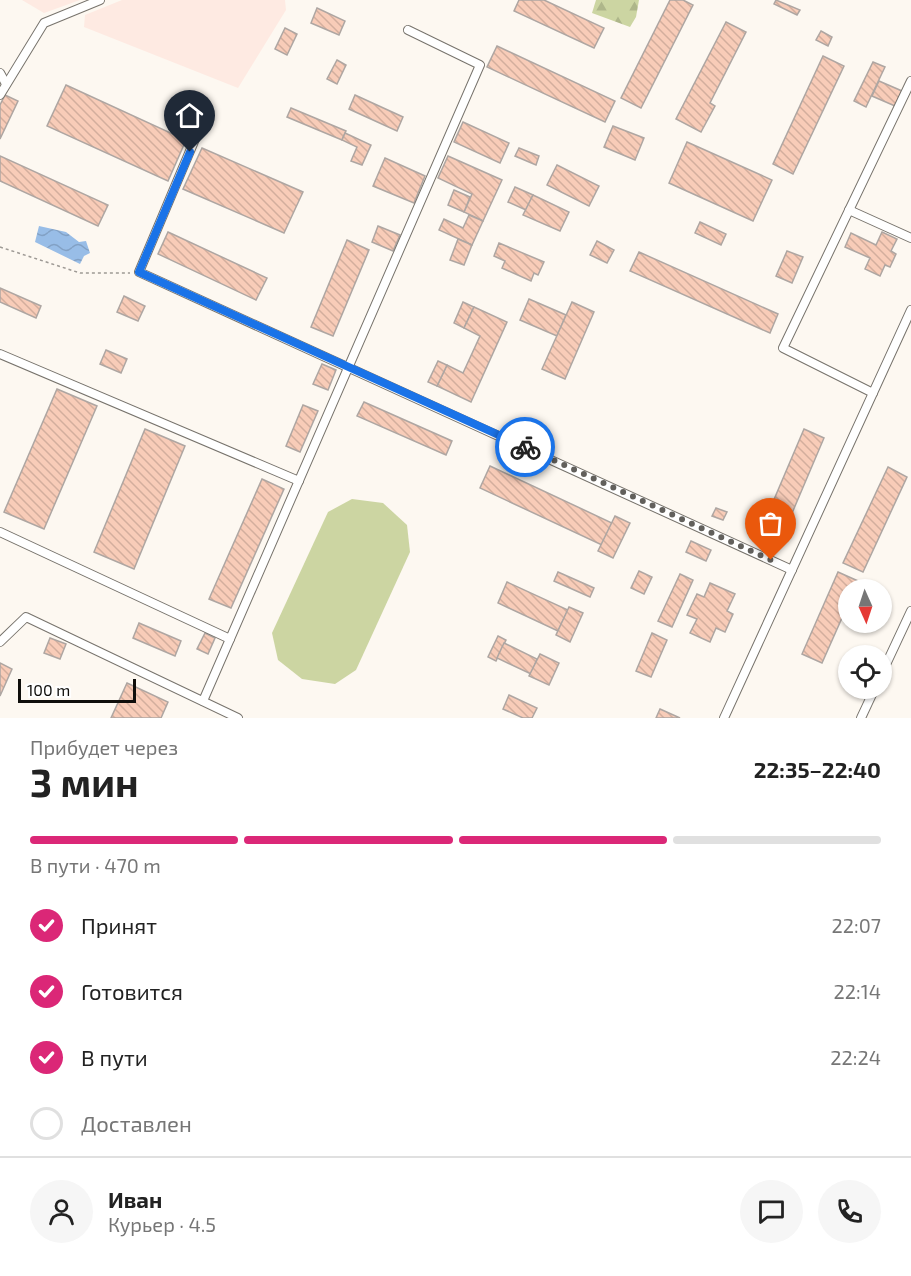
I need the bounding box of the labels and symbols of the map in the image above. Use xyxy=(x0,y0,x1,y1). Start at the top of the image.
pin xyxy=(164,90,215,152)
courier xyxy=(495,417,555,477)
pin xyxy=(745,498,796,560)
north arrow xyxy=(838,579,892,633)
scale bar xyxy=(18,676,136,704)

